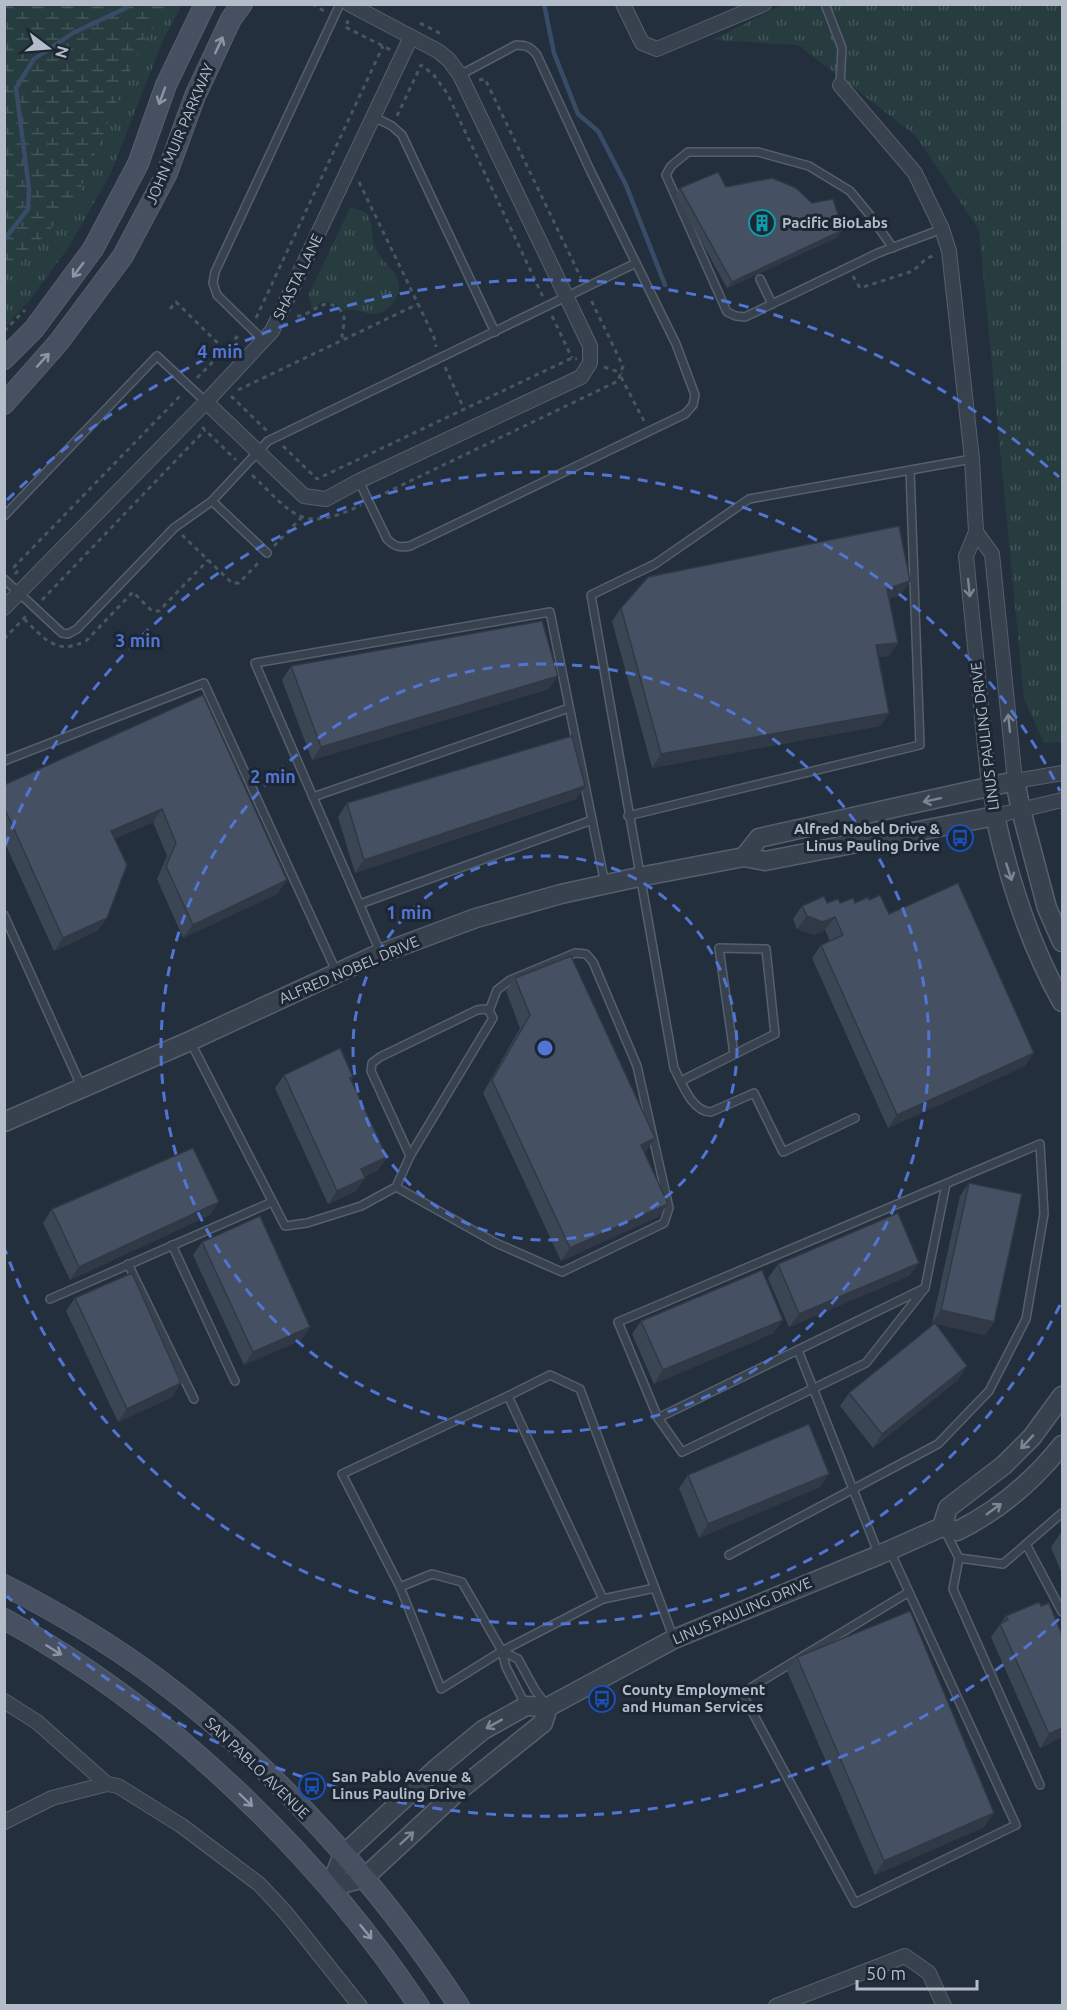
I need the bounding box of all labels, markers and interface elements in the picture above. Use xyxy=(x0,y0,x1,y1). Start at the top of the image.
north arrow xyxy=(18,18,78,78)
one-way arrow xyxy=(213,37,225,55)
text: N xyxy=(52,44,73,60)
street label: JOHN MUIR PARKWAY xyxy=(142,61,217,207)
one-way arrow xyxy=(156,86,167,105)
building icon: Pacific BioLabs xyxy=(747,208,777,238)
place label: Pacific BioLabs xyxy=(782,214,888,231)
street label: SHASTA LANE xyxy=(269,231,326,323)
one-way arrow xyxy=(71,262,84,278)
text: 4 min xyxy=(197,341,243,361)
one-way arrow xyxy=(36,353,50,368)
one-way arrow xyxy=(964,578,975,598)
text: 3 min xyxy=(115,630,161,650)
street label: LINUS PAULING DRIVE xyxy=(967,661,1002,811)
one-way arrow xyxy=(1003,714,1014,734)
text: 2 min xyxy=(250,766,296,786)
one-way arrow xyxy=(923,795,942,806)
place label: Alfred Nobel Drive & Linus Pauling Drive xyxy=(794,820,941,854)
bus stop icon: Alfred Nobel Drive & Linus Pauling Drive xyxy=(945,823,975,853)
one-way arrow xyxy=(1005,862,1016,881)
text: 1 min xyxy=(386,902,432,922)
street label: ALFRED NOBEL DRIVE xyxy=(276,932,421,1007)
centre of rings xyxy=(535,1038,555,1058)
one-way arrow xyxy=(1020,1434,1034,1449)
one-way arrow xyxy=(985,1503,1001,1515)
street label: LINUS PAULING DRIVE xyxy=(670,1574,814,1648)
one-way arrow xyxy=(45,1644,62,1656)
place label: County Employment and Human Services xyxy=(622,1681,766,1715)
bus stop icon: County Employment and Human Services xyxy=(587,1684,617,1714)
street label: SAN PABLO AVENUE xyxy=(202,1714,313,1822)
one-way arrow xyxy=(486,1718,503,1730)
place label: San Pablo Avenue & Linus Pauling Drive xyxy=(332,1768,472,1802)
bus stop icon: San Pablo Avenue & Linus Pauling Drive xyxy=(297,1771,327,1801)
one-way arrow xyxy=(238,1793,253,1807)
one-way arrow xyxy=(399,1831,414,1845)
one-way arrow xyxy=(360,1924,373,1940)
scale bar xyxy=(857,1953,977,1991)
text: 50 m xyxy=(866,1963,906,1983)

